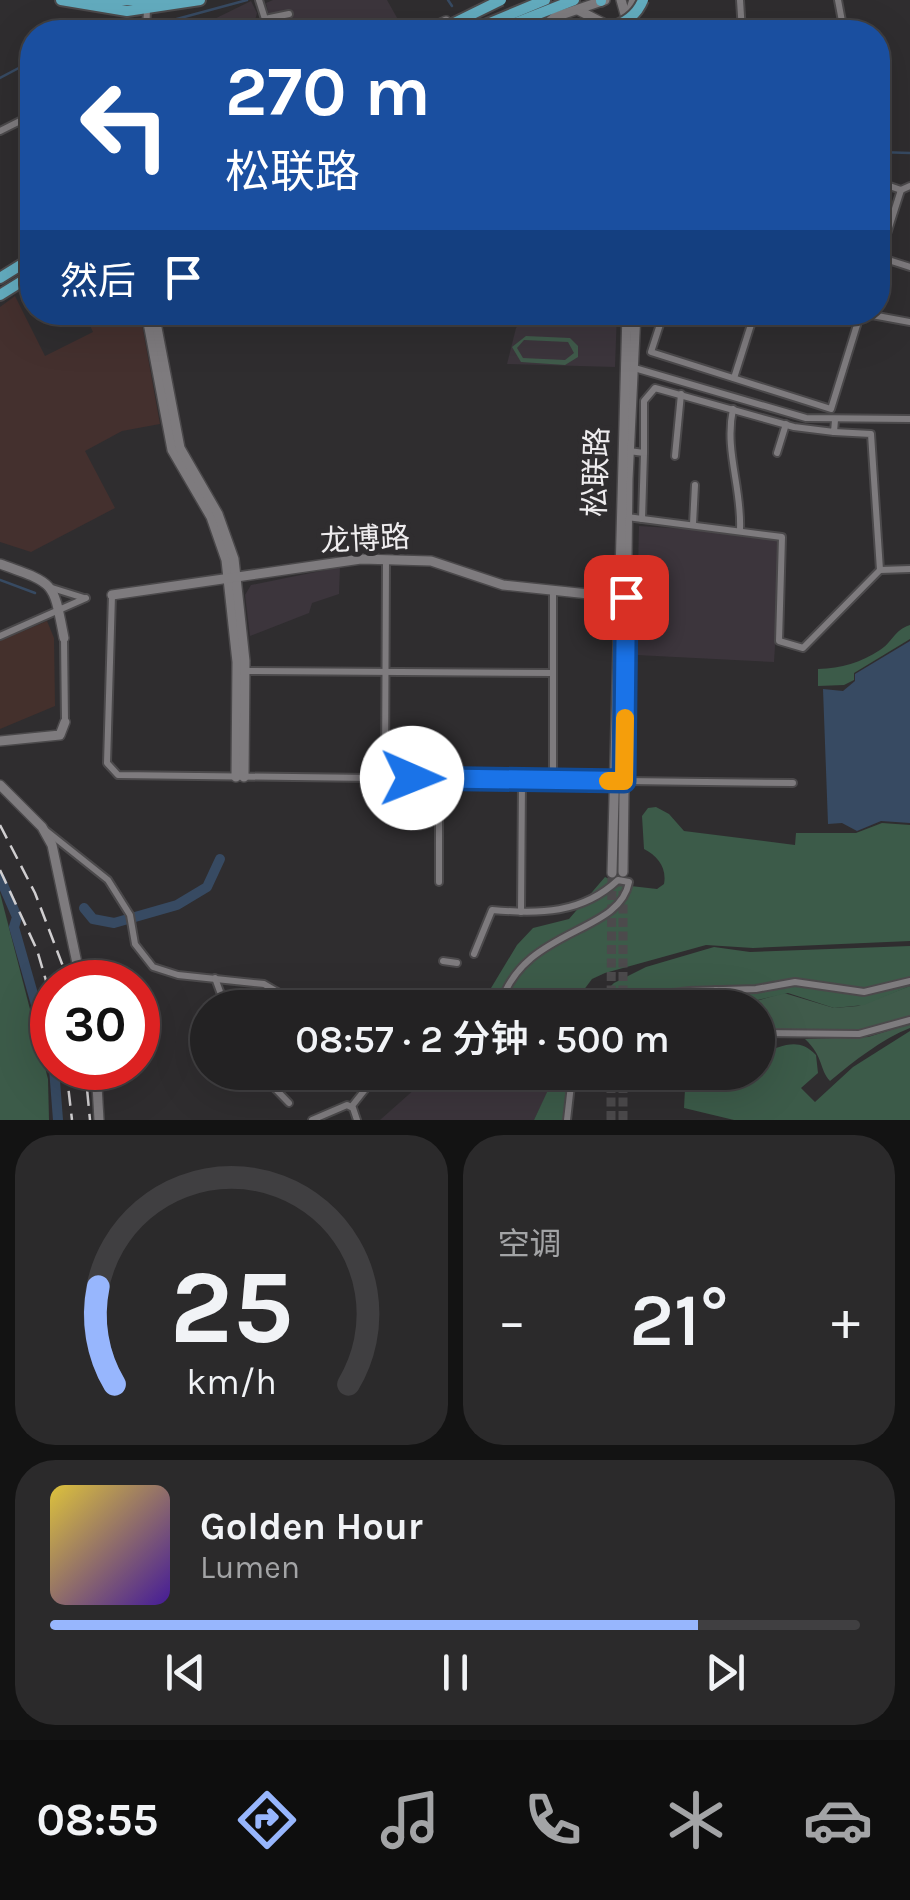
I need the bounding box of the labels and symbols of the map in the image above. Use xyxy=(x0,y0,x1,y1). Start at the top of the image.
street label: 松联路 xyxy=(576,426,616,518)
street label: 龙博路 xyxy=(319,519,411,559)
pin xyxy=(584,555,669,640)
position arrow xyxy=(360,726,464,830)
speed limit sign: 30 xyxy=(30,960,160,1090)

